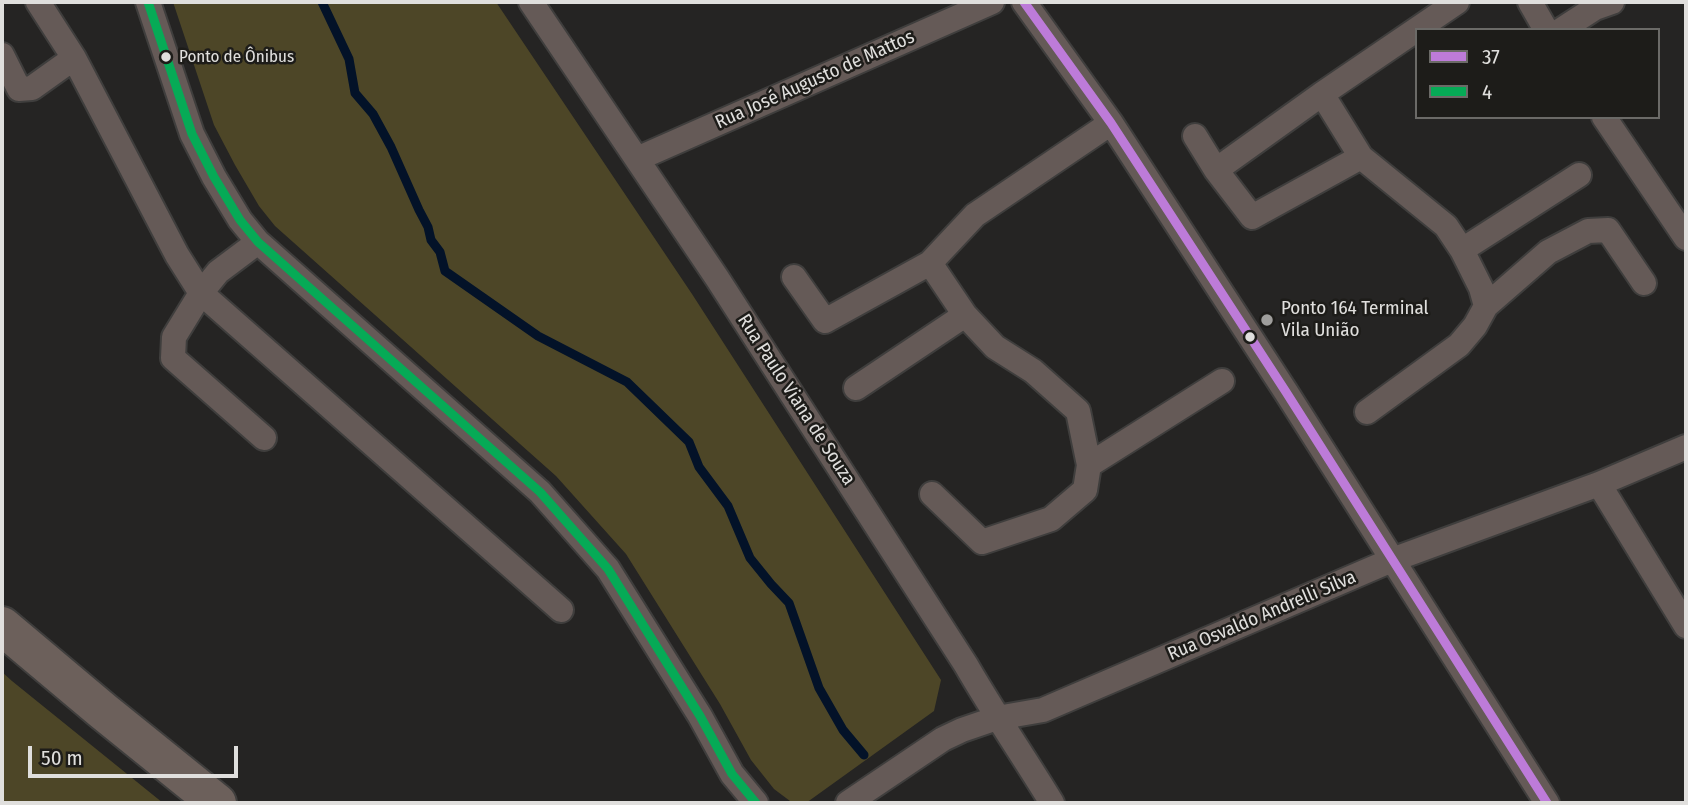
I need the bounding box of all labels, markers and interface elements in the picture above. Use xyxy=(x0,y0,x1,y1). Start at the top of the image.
street label: Rua José Augusto de Mattos xyxy=(712,26,918,134)
legend xyxy=(1415,28,1660,119)
text: 37 xyxy=(1482,44,1500,70)
place label: Ponto de Ônibus xyxy=(179,47,294,67)
marker: Ponto de Ônibus xyxy=(159,50,173,64)
text: 4 xyxy=(1482,79,1492,105)
place label: Ponto 164 Terminal Vila União xyxy=(1281,298,1429,342)
street label: Rua Paulo Viana de Souza xyxy=(732,310,860,490)
marker: Ponto 164 Terminal Vila União xyxy=(1259,312,1275,328)
unlabelled marker xyxy=(1243,330,1257,344)
street label: Rua Osvaldo Andrelli Silva xyxy=(1164,566,1360,666)
scale bar xyxy=(32,732,242,776)
text: 50 m xyxy=(41,745,83,771)

